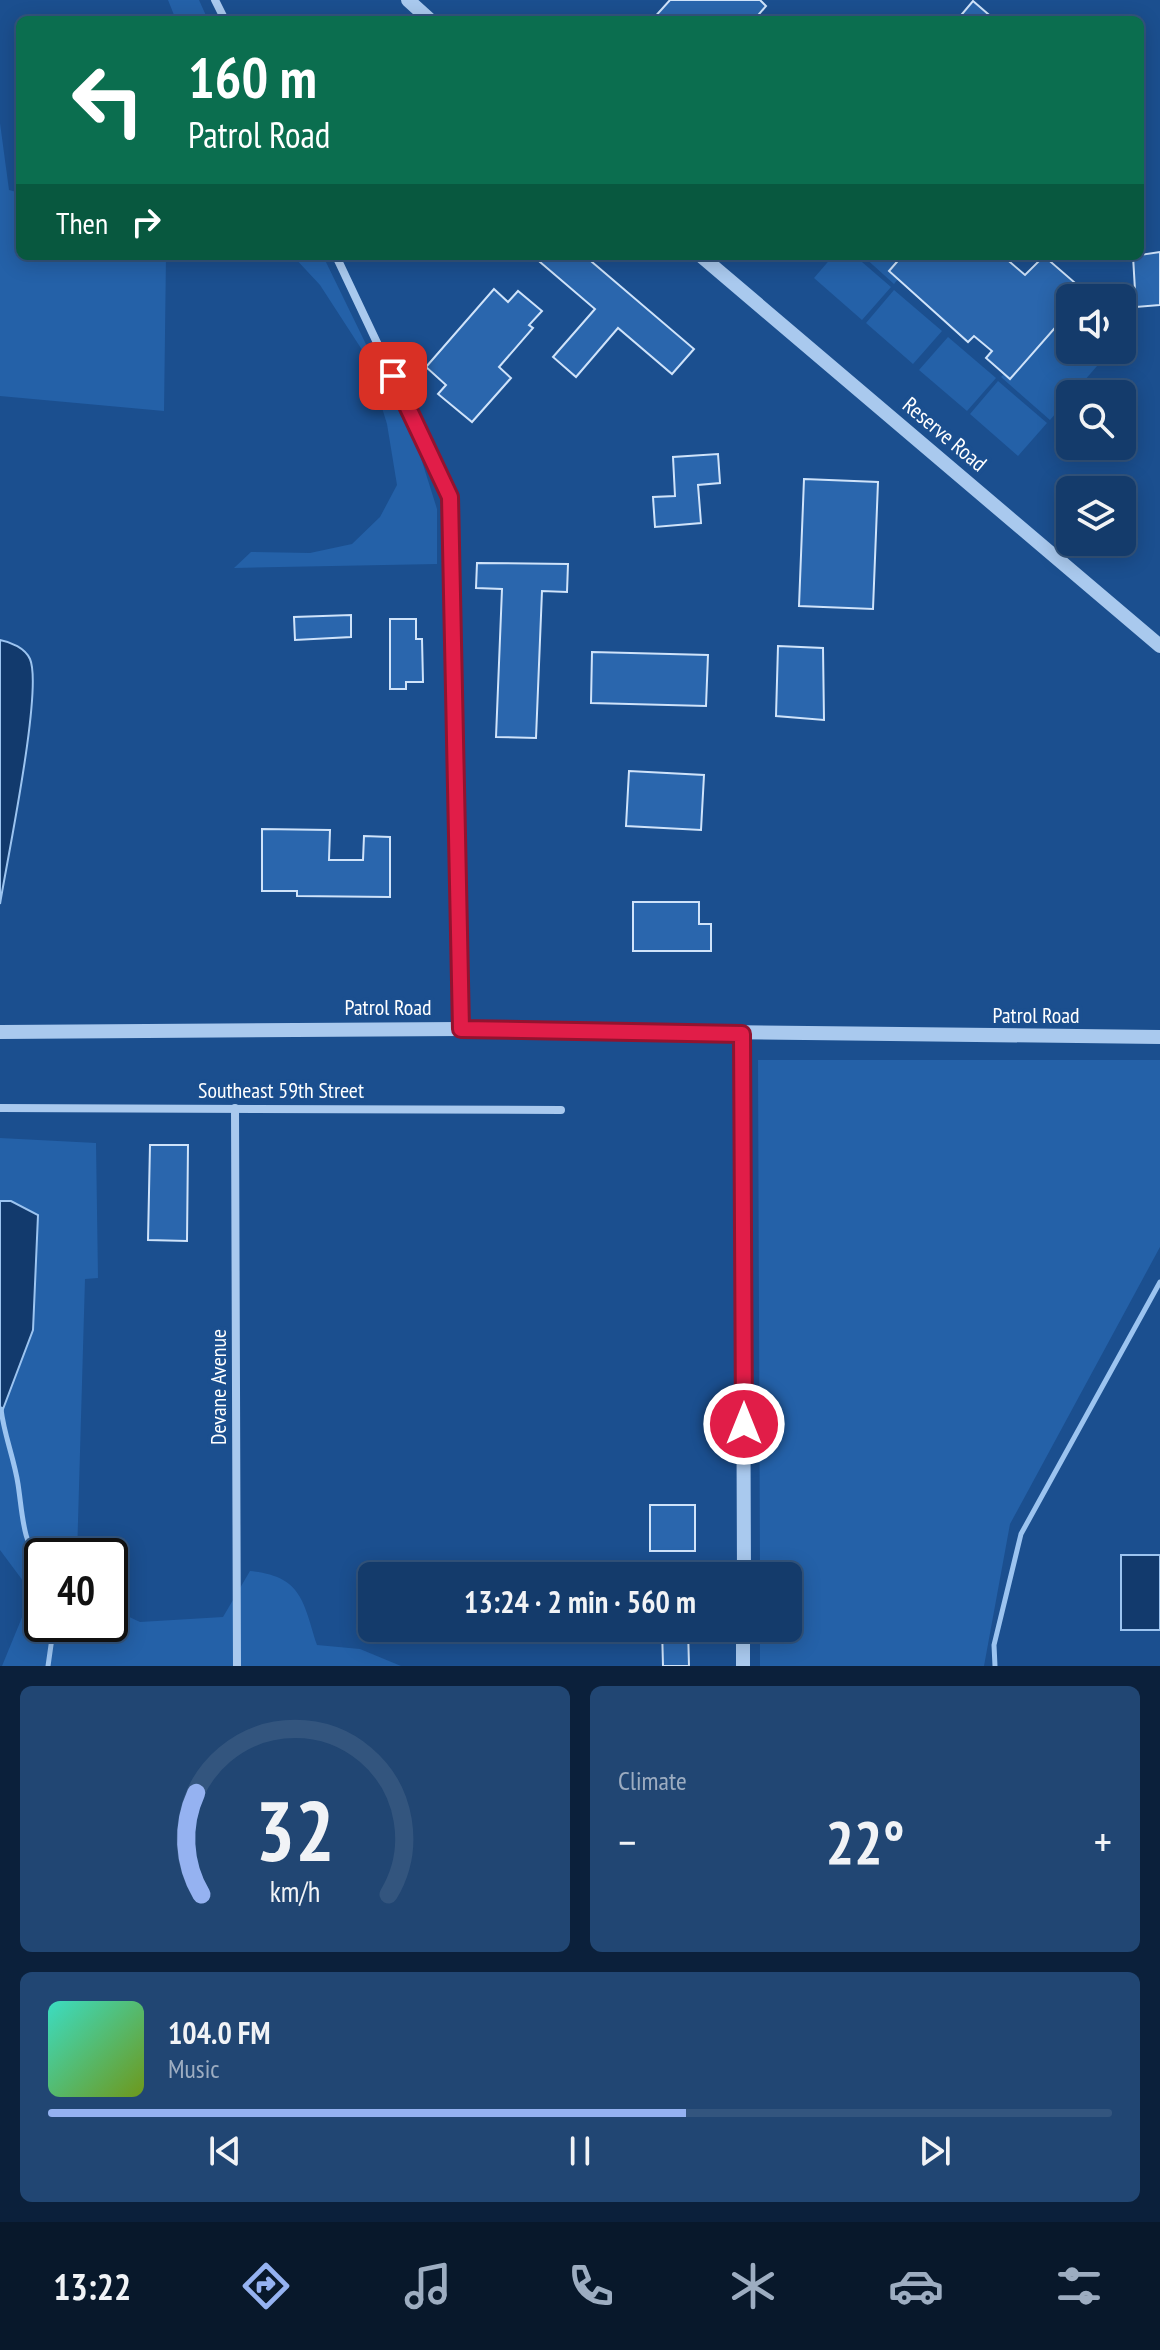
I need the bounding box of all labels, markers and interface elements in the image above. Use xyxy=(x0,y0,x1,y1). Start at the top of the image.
text: 160 m xyxy=(188,41,317,113)
icon: left xyxy=(56,48,160,152)
text: Patrol Road xyxy=(188,111,330,158)
icon: right xyxy=(124,200,168,244)
text: Then xyxy=(56,203,108,242)
map controls xyxy=(1056,284,1136,556)
button: sound xyxy=(1056,284,1136,364)
pin xyxy=(359,342,427,410)
icon: arrive xyxy=(371,354,415,398)
button: search xyxy=(1056,380,1136,460)
street label: Reserve Road xyxy=(897,391,993,477)
button: layers xyxy=(1056,476,1136,556)
street label: Patrol Road xyxy=(344,993,432,1021)
street label: Patrol Road xyxy=(992,1001,1080,1029)
street label: Southeast 59th Street xyxy=(198,1076,364,1104)
street label: Devane Avenue xyxy=(204,1329,232,1445)
position arrow xyxy=(702,1382,786,1466)
speed limit sign: 40 xyxy=(24,1538,128,1642)
text: 13:24 · 2 min · 560 m xyxy=(464,1582,696,1621)
text: Climate xyxy=(618,1764,687,1797)
text: 32 xyxy=(255,1776,335,1884)
text: 22° xyxy=(825,1803,905,1881)
text: − xyxy=(618,1813,636,1870)
text: + xyxy=(1094,1813,1112,1870)
text: km/h xyxy=(270,1873,320,1910)
text: 104.0 FM xyxy=(168,2013,270,2052)
text: Music xyxy=(168,2052,220,2085)
icon: previous xyxy=(203,2129,247,2173)
icon: pause xyxy=(558,2129,602,2173)
icon: next xyxy=(913,2129,957,2173)
icon: directions xyxy=(238,2258,294,2314)
icon: music xyxy=(400,2258,456,2314)
icon: phone xyxy=(563,2258,619,2314)
icon: climate xyxy=(725,2258,781,2314)
icon: car xyxy=(888,2258,944,2314)
icon: filters xyxy=(1051,2258,1107,2314)
text: 13:22 xyxy=(53,2263,131,2310)

